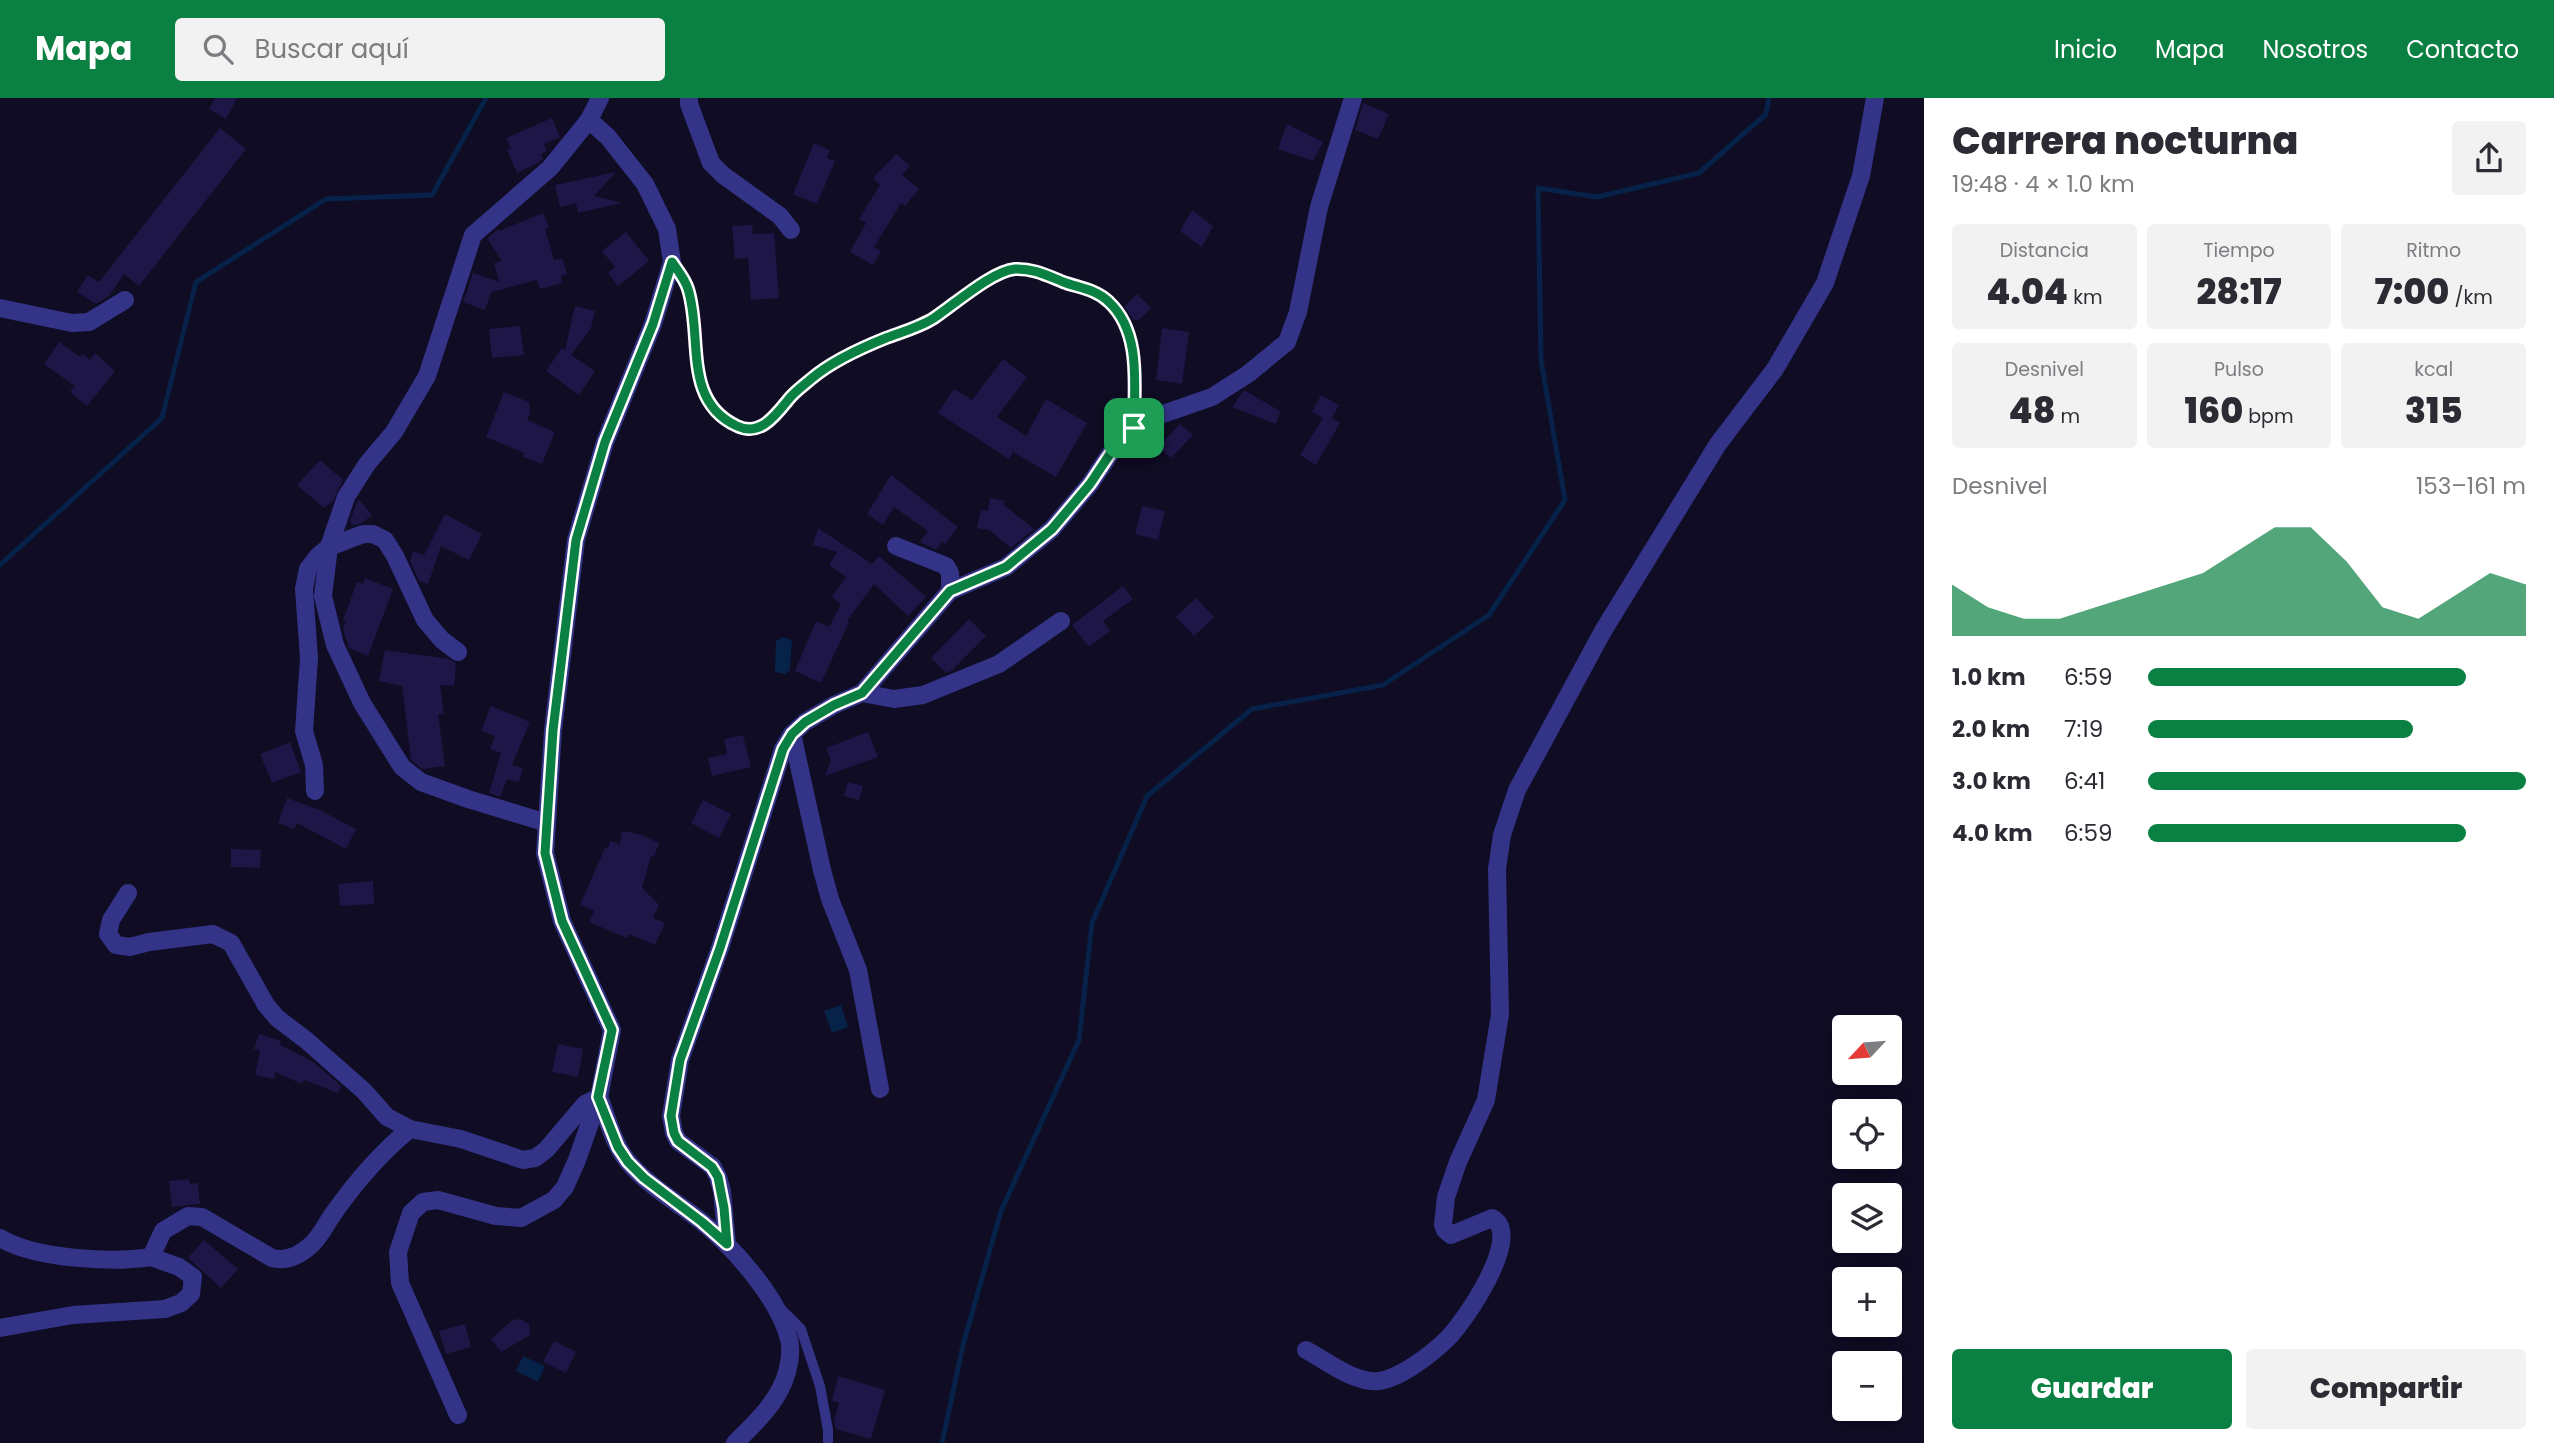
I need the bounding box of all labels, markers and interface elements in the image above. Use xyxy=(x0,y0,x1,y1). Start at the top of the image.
search box xyxy=(175,18,665,81)
text: Mapa xyxy=(35,25,133,72)
icon: search xyxy=(199,30,237,68)
text: Buscar aquí xyxy=(255,31,409,67)
text: Inicio xyxy=(2054,33,2117,66)
text: Mapa xyxy=(2155,33,2224,66)
text: Nosotros xyxy=(2262,33,2368,66)
text: Contacto xyxy=(2406,33,2519,66)
text: Carrera nocturna xyxy=(1952,114,2298,167)
button: share xyxy=(2452,121,2526,195)
text: 19:48 · 4 × 1.0 km xyxy=(1952,168,2135,200)
text: Distancia xyxy=(2000,237,2089,264)
text: Tiempo xyxy=(2203,237,2275,264)
text: Ritmo xyxy=(2406,237,2461,264)
text: 4.04 xyxy=(1986,267,2068,316)
text: 28:17 xyxy=(2196,267,2282,316)
text: 7:00 xyxy=(2374,267,2449,316)
text: km xyxy=(2068,284,2103,311)
text: /km xyxy=(2449,284,2493,311)
text: Desnivel xyxy=(2005,356,2084,383)
text: Pulso xyxy=(2214,356,2264,383)
text: kcal xyxy=(2414,356,2453,383)
text: 48 xyxy=(2008,386,2056,435)
text: 160 xyxy=(2184,386,2243,435)
text: 315 xyxy=(2405,386,2463,435)
pin xyxy=(1104,398,1164,458)
text: m xyxy=(2056,403,2080,430)
text: bpm xyxy=(2243,403,2294,430)
icon: arrive xyxy=(1115,409,1153,447)
text: Desnivel xyxy=(1952,470,2048,502)
text: 153–161 m xyxy=(2416,470,2526,502)
text: 1.0 km xyxy=(1952,661,2026,693)
text: 6:59 xyxy=(2064,661,2112,693)
text: 2.0 km xyxy=(1952,713,2030,745)
text: 7:19 xyxy=(2064,713,2103,745)
text: 3.0 km xyxy=(1952,765,2031,797)
text: 6:41 xyxy=(2064,765,2105,797)
text: 4.0 km xyxy=(1952,817,2033,849)
text: 6:59 xyxy=(2064,817,2112,849)
north arrow xyxy=(1832,1015,1902,1085)
map controls xyxy=(1832,1015,1902,1421)
button: locate xyxy=(1832,1099,1902,1169)
button: layers xyxy=(1832,1183,1902,1253)
button: + xyxy=(1832,1267,1902,1337)
button: Guardar xyxy=(1952,1349,2232,1429)
button: Compartir xyxy=(2246,1349,2526,1429)
button: − xyxy=(1832,1351,1902,1421)

